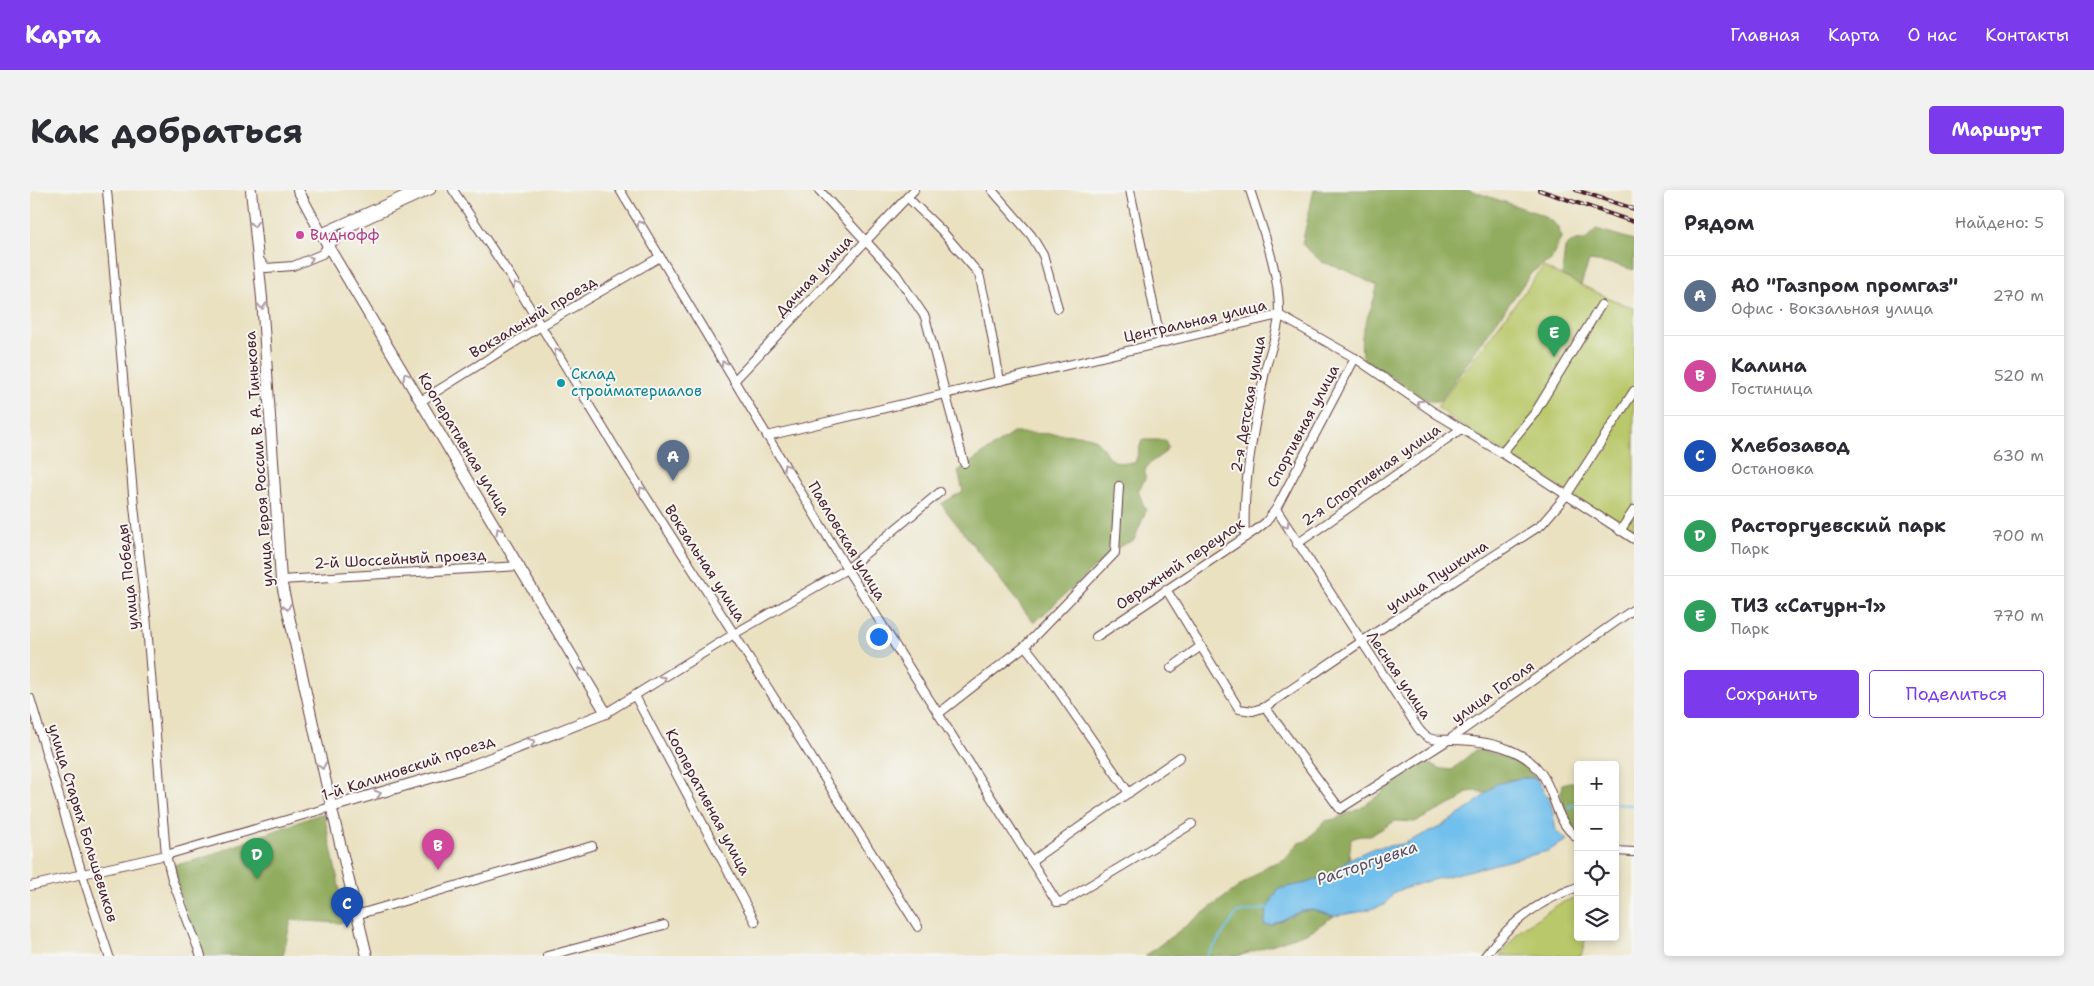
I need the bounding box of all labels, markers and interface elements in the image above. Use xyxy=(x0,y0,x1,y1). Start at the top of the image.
text: Карта xyxy=(25,19,101,51)
text: Главная xyxy=(1730,23,1800,47)
text: Карта xyxy=(1828,23,1880,47)
text: О нас xyxy=(1908,23,1957,47)
text: Контакты xyxy=(1985,23,2069,47)
button: Маршрут xyxy=(1929,106,2064,154)
text: Как добраться xyxy=(30,107,303,154)
text: Рядом xyxy=(1684,209,1754,237)
text: Найдено: 5 xyxy=(1955,212,2044,233)
one-way arrow xyxy=(248,220,259,228)
one-way arrow xyxy=(637,220,647,229)
place label: Виднофф xyxy=(310,225,380,245)
marker: Виднофф xyxy=(294,229,306,241)
street label: Дачная улица xyxy=(771,230,858,321)
one-way arrow xyxy=(305,255,314,266)
street label: Вокзальный проезд xyxy=(466,271,601,363)
text: АО "Газпром промгаз" xyxy=(1731,273,1958,298)
one-way arrow xyxy=(512,281,522,290)
text: A xyxy=(1694,285,1706,306)
text: 270 m xyxy=(1993,285,2044,306)
street label: Центральная улица xyxy=(1122,295,1269,347)
text: Офис · Вокзальная улица xyxy=(1731,298,1933,319)
one-way arrow xyxy=(256,302,267,310)
pin: E xyxy=(1538,316,1570,357)
street label: улица Героя России В. А. Тинькова xyxy=(240,330,278,588)
street label: 2-я Детская улица xyxy=(1226,334,1270,474)
one-way arrow xyxy=(553,348,563,357)
text: Калина xyxy=(1731,353,1807,378)
one-way arrow xyxy=(720,360,730,369)
street label: Спортивная улица xyxy=(1262,361,1344,491)
place label: Склад стройматериалов xyxy=(571,364,702,401)
text: B xyxy=(1695,365,1705,386)
text: 520 m xyxy=(1994,365,2044,386)
street label: Кооперативная улица xyxy=(413,369,515,520)
one-way arrow xyxy=(403,373,413,382)
marker: Склад стройматериалов xyxy=(555,377,567,389)
text: Гостиница xyxy=(1731,378,1813,399)
one-way arrow xyxy=(1416,400,1426,409)
street label: 2-я Спортивная улица xyxy=(1298,419,1445,531)
text: Хлебозавод xyxy=(1731,433,1850,458)
pin: A xyxy=(657,440,689,481)
text: C xyxy=(1695,445,1705,466)
text: 630 m xyxy=(1992,445,2044,466)
text: Остановка xyxy=(1731,458,1814,479)
one-way arrow xyxy=(782,464,792,473)
street label: Павловская улица xyxy=(804,478,891,605)
one-way arrow xyxy=(639,487,648,496)
street label: Вокзальная улица xyxy=(660,501,751,626)
text: Расторгуевский парк xyxy=(1731,513,1946,538)
street label: Овражный переулок xyxy=(1112,514,1248,614)
one-way arrow xyxy=(1280,520,1289,529)
street label: улица Победы xyxy=(112,523,144,631)
text: D xyxy=(1694,525,1706,546)
text: 700 m xyxy=(1992,525,2044,546)
one-way arrow xyxy=(495,527,505,536)
street label: улица Пушкина xyxy=(1382,535,1492,616)
text: Парк xyxy=(1731,538,1769,559)
street label: 2-й Шоссейный проезд xyxy=(313,544,487,573)
text: ТИЗ «Сатурн-1» xyxy=(1731,593,1886,618)
one-way arrow xyxy=(281,603,292,612)
text: E xyxy=(1695,605,1705,626)
text: 770 m xyxy=(1992,605,2044,626)
text: Парк xyxy=(1731,618,1769,639)
your location xyxy=(866,624,892,650)
street label: Лесная улица xyxy=(1362,627,1436,724)
street label: улица Гоголя xyxy=(1448,656,1538,728)
one-way arrow xyxy=(578,667,588,676)
button: Сохранить xyxy=(1684,670,1859,718)
button: Поделиться xyxy=(1869,670,2044,718)
one-way arrow xyxy=(657,675,666,685)
street label: улица Старых Большевиков xyxy=(43,721,123,925)
street label: Кооперативная улица xyxy=(661,725,755,879)
street label: 1-й Калиновский проезд xyxy=(319,730,497,805)
one-way arrow xyxy=(527,738,536,748)
map controls xyxy=(1574,761,1619,941)
button: + xyxy=(1574,761,1619,806)
one-way arrow xyxy=(316,762,327,771)
one-way arrow xyxy=(373,789,381,799)
button: − xyxy=(1574,806,1619,851)
pin: B xyxy=(422,829,454,870)
water label: Расторгуевка xyxy=(1314,836,1420,890)
pin: D xyxy=(241,838,273,879)
button: locate xyxy=(1574,851,1619,896)
pin: C xyxy=(331,887,363,928)
button: layers xyxy=(1574,896,1619,941)

